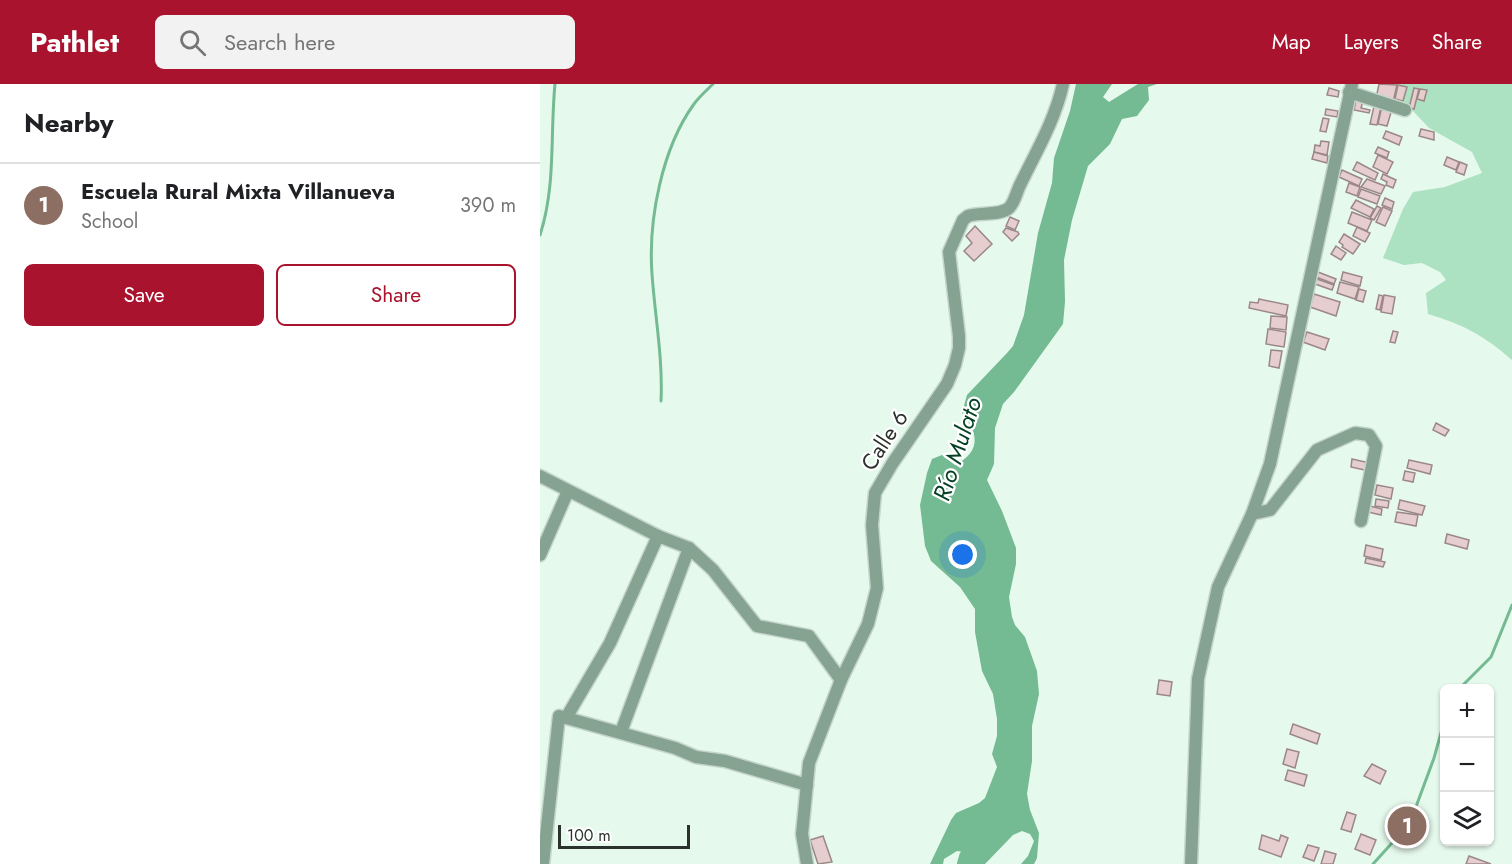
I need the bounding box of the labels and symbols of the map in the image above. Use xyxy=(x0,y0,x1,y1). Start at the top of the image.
water label: Río Mulato xyxy=(924,392,990,505)
street label: Calle 6 xyxy=(853,403,915,477)
your location xyxy=(948,540,977,569)
pin: 1 xyxy=(1388,804,1426,848)
scale bar xyxy=(558,822,690,850)

